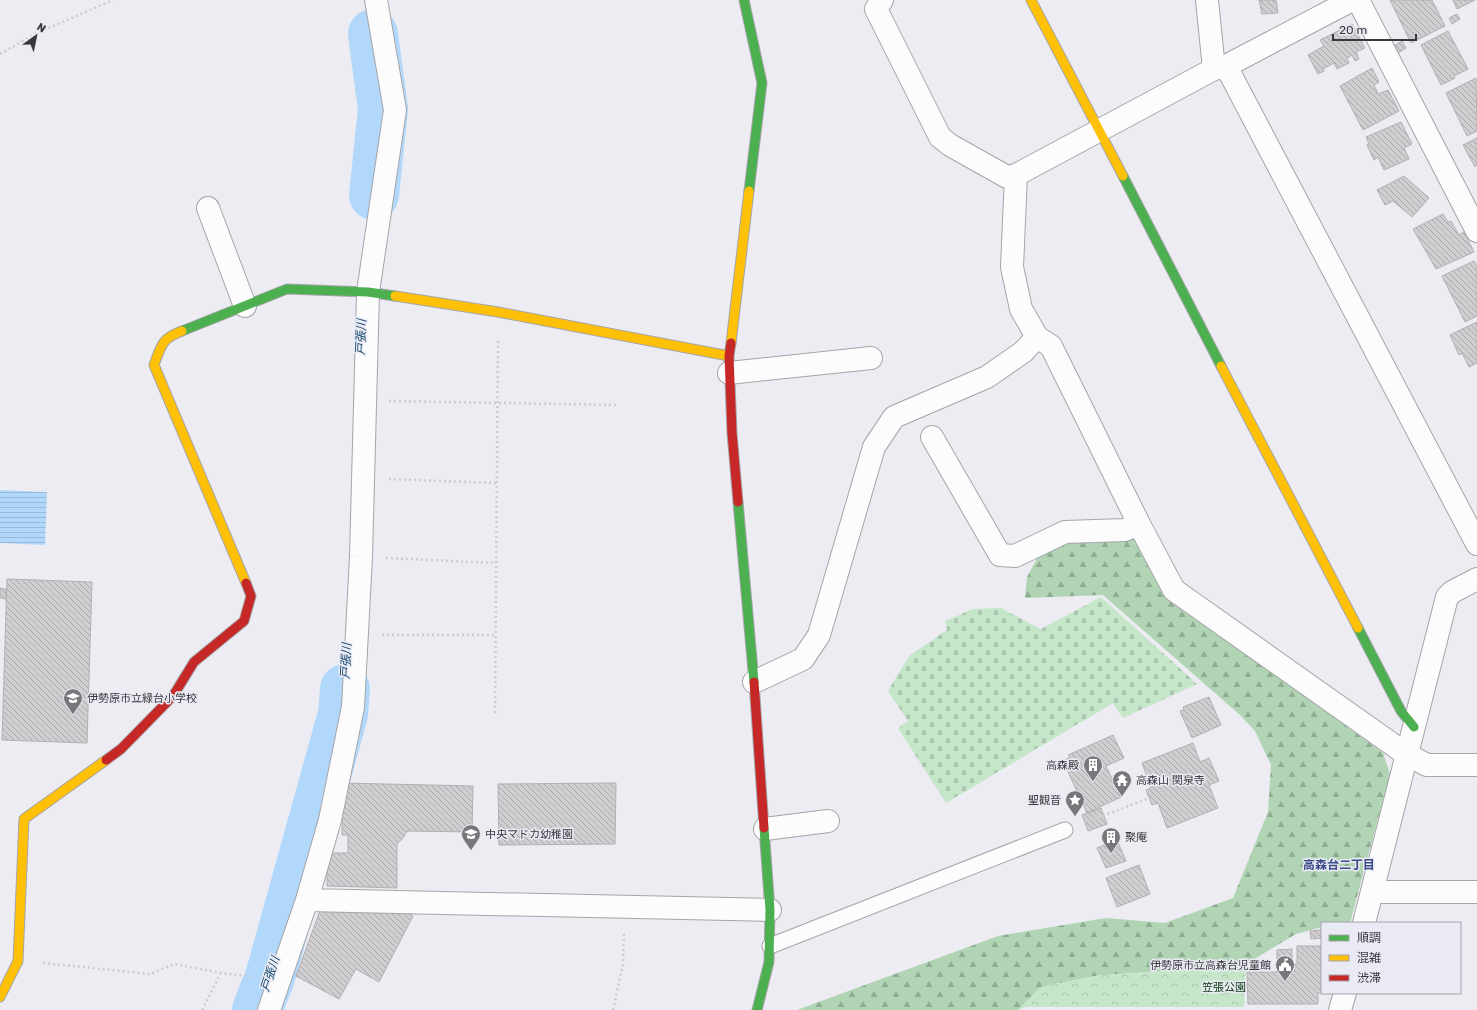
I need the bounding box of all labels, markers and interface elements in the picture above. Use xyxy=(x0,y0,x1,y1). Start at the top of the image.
north arrow xyxy=(16,16,56,56)
scale bar xyxy=(1333,16,1416,42)
text: N xyxy=(34,20,48,36)
text: 20 m xyxy=(1339,23,1367,37)
water label: 戸張川 xyxy=(353,317,369,355)
water label: 戸張川 xyxy=(338,641,354,679)
school or university icon: 伊勢原市立緑台小学校 xyxy=(62,687,84,715)
place label: 伊勢原市立緑台小学校 xyxy=(87,692,197,705)
building icon: 高森殿 xyxy=(1082,754,1104,782)
place label: 高森殿 xyxy=(1046,759,1079,772)
temple icon: 高森山 関泉寺 xyxy=(1111,769,1133,797)
place label: 高森山 関泉寺 xyxy=(1136,774,1205,787)
place icon: 聖観音 xyxy=(1064,789,1086,817)
place label: 聖観音 xyxy=(1028,794,1061,807)
school or university icon: 中央マドカ幼稚園 xyxy=(460,823,482,851)
building icon: 聚庵 xyxy=(1100,826,1122,854)
place label: 中央マドカ幼稚園 xyxy=(485,828,573,841)
place label: 聚庵 xyxy=(1125,831,1147,844)
district label: 高森台二丁目 xyxy=(1303,858,1375,872)
legend xyxy=(1321,922,1461,994)
text: 順調 xyxy=(1357,931,1381,945)
text: 混雑 xyxy=(1357,951,1381,965)
water label: 戸張川 xyxy=(258,953,283,993)
public building icon: 伊勢原市立高森台児童館 xyxy=(1274,954,1296,982)
place label: 伊勢原市立高森台児童館 xyxy=(1150,959,1271,972)
text: 渋滞 xyxy=(1357,971,1381,985)
park label: 笠張公園 xyxy=(1202,981,1246,994)

